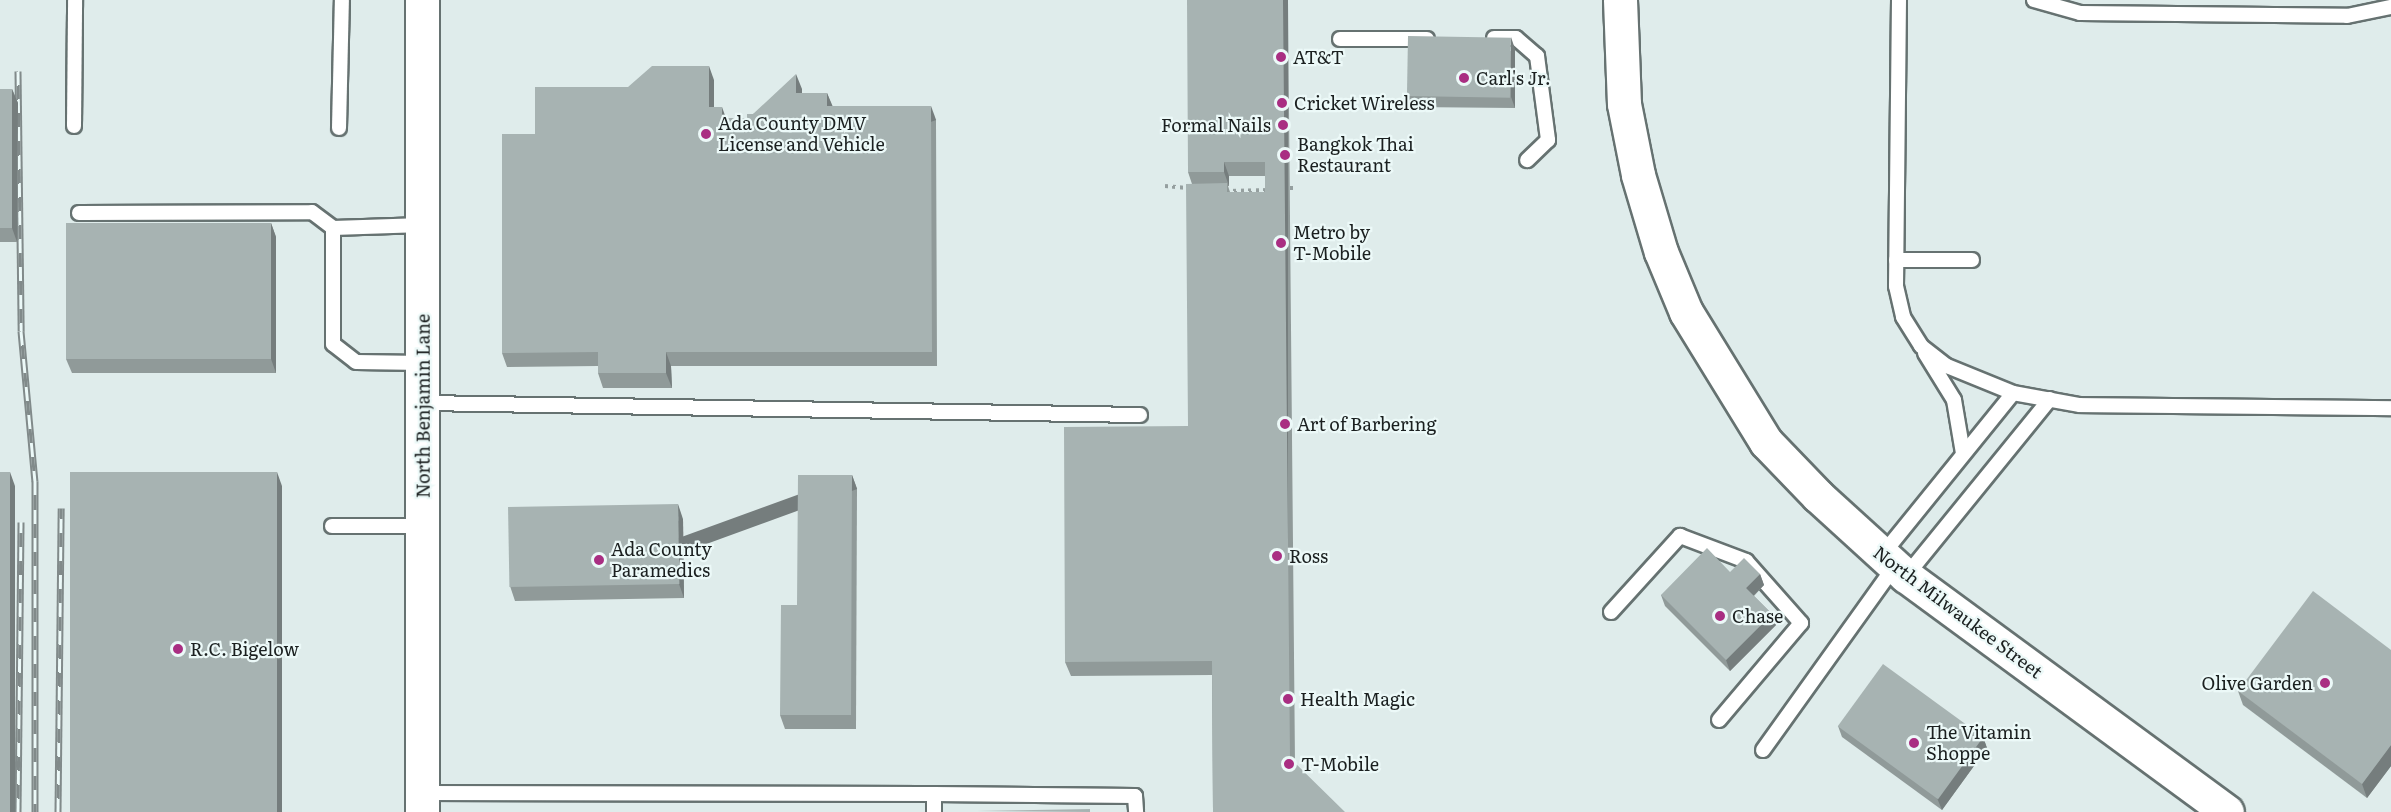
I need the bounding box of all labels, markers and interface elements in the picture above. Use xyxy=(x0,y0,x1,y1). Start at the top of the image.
place label: AT&T xyxy=(1293,46,1344,68)
marker: AT&T xyxy=(1274,50,1288,64)
place label: Carl's Jr. xyxy=(1476,67,1551,89)
marker: Carl's Jr. xyxy=(1457,71,1471,85)
place label: Cricket Wireless xyxy=(1294,92,1435,114)
marker: Cricket Wireless xyxy=(1275,96,1289,110)
place label: Ada County DMV License and Vehicle xyxy=(718,113,885,156)
place label: Formal Nails xyxy=(1161,114,1271,136)
marker: Formal Nails xyxy=(1276,118,1290,132)
marker: Ada County DMV License and Vehicle xyxy=(699,127,713,141)
place label: Bangkok Thai Restaurant xyxy=(1297,134,1414,176)
marker: Bangkok Thai Restaurant xyxy=(1278,148,1292,162)
place label: Metro by T-Mobile xyxy=(1293,222,1371,264)
marker: Metro by T-Mobile xyxy=(1274,236,1288,250)
street label: North Benjamin Lane xyxy=(412,314,434,498)
place label: Art of Barbering xyxy=(1297,413,1436,435)
marker: Art of Barbering xyxy=(1278,417,1292,431)
place label: Ada County Paramedics xyxy=(611,539,712,582)
street label: North Milwaukee Street xyxy=(1869,541,2047,683)
place label: Ross xyxy=(1289,545,1328,567)
marker: Ross xyxy=(1270,549,1284,563)
marker: Ada County Paramedics xyxy=(592,553,606,567)
place label: Chase xyxy=(1732,605,1783,627)
marker: Chase xyxy=(1713,609,1727,623)
place label: R.C. Bigelow xyxy=(190,638,299,660)
marker: R.C. Bigelow xyxy=(171,642,185,656)
place label: Olive Garden xyxy=(2202,672,2313,694)
marker: Olive Garden xyxy=(2318,676,2332,690)
place label: Health Magic xyxy=(1300,688,1415,710)
marker: Health Magic xyxy=(1281,692,1295,706)
place label: The Vitamin Shoppe xyxy=(1926,722,2032,764)
marker: The Vitamin Shoppe xyxy=(1907,736,1921,750)
place label: T-Mobile xyxy=(1301,753,1379,775)
marker: T-Mobile xyxy=(1282,757,1296,771)

